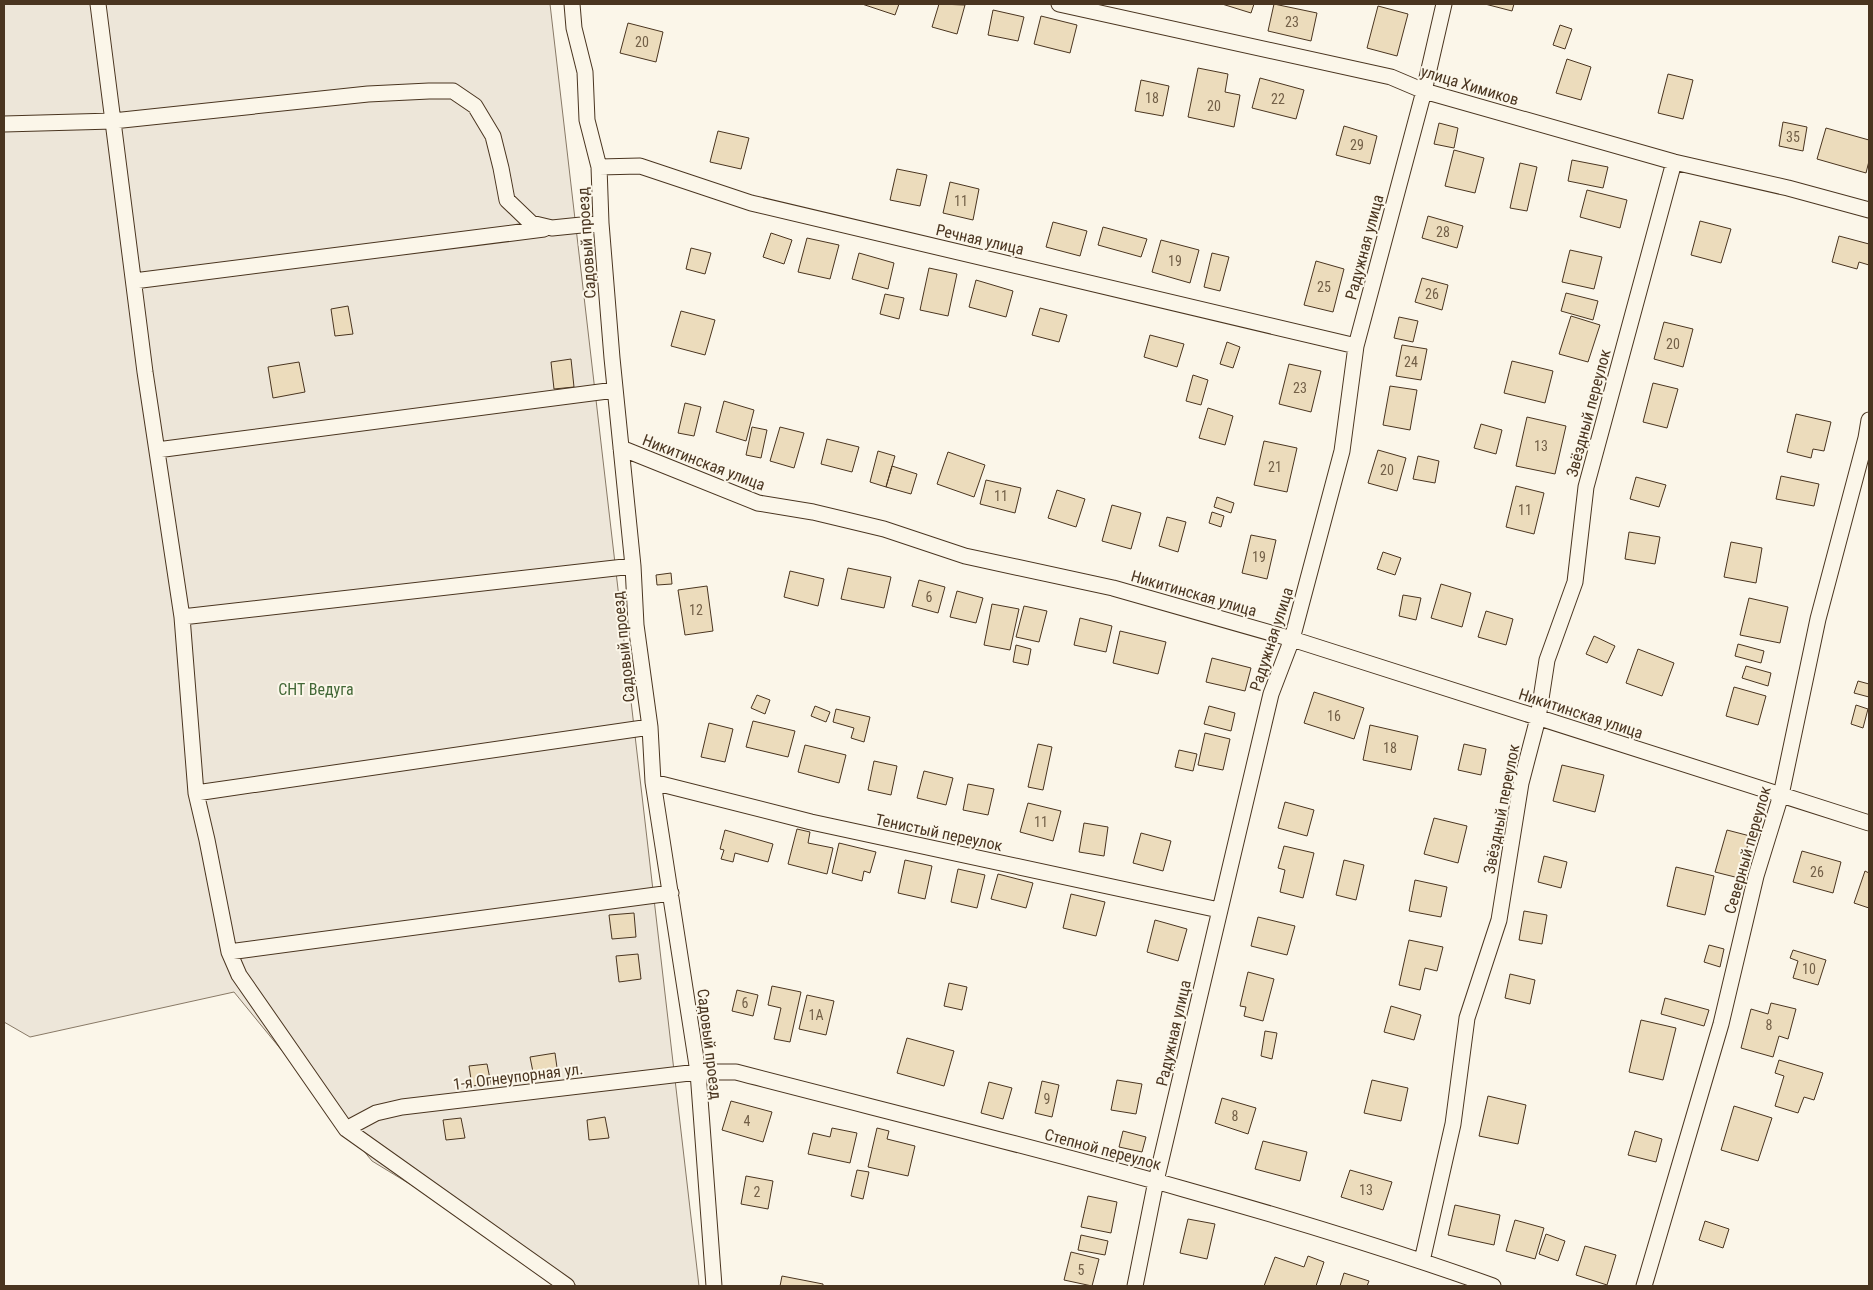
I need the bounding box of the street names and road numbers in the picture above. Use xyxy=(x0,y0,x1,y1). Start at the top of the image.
street label: улица Химиков xyxy=(1419,62,1521,109)
street label: Садовый проезд xyxy=(573,186,600,299)
street label: Радужная улица xyxy=(1341,192,1388,302)
street label: Речная улица xyxy=(934,220,1026,259)
street label: Звёздный переулок xyxy=(1562,347,1615,479)
street label: Никитинская улица xyxy=(640,430,768,495)
street label: Никитинская улица xyxy=(1129,566,1259,621)
street label: Радужная улица xyxy=(1246,585,1297,694)
street label: Садовый проезд xyxy=(608,590,639,703)
street label: Никитинская улица xyxy=(1516,684,1646,743)
street label: Звёздный переулок xyxy=(1480,742,1523,875)
street label: Северный переулок xyxy=(1720,784,1775,916)
street label: Тенистый переулок xyxy=(874,810,1004,855)
street label: Радужная улица xyxy=(1152,978,1195,1088)
street label: Садовый проезд xyxy=(693,988,726,1101)
street label: 1-я Огнеупорная ул. xyxy=(452,1059,584,1094)
street label: Степной переулок xyxy=(1042,1125,1164,1174)

